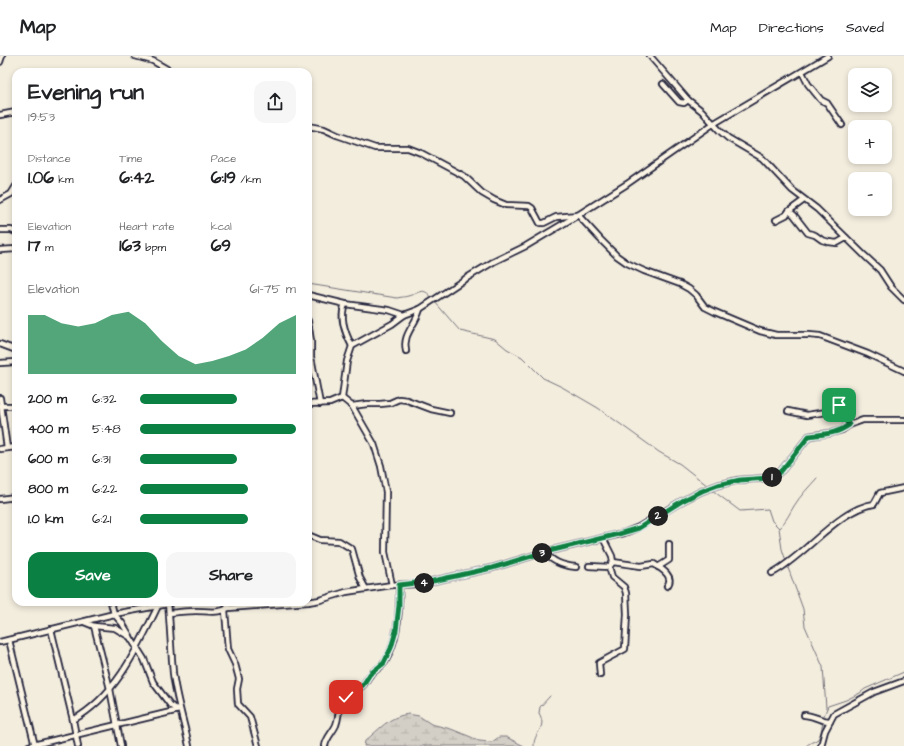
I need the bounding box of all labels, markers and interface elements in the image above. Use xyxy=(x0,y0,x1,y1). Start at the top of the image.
text: Map xyxy=(20,14,56,41)
text: Map xyxy=(710,18,737,38)
text: Directions xyxy=(759,18,824,38)
text: Saved xyxy=(846,18,884,38)
map controls xyxy=(848,68,892,216)
button: layers xyxy=(848,68,892,112)
text: Evening run xyxy=(28,77,144,108)
button: share xyxy=(254,81,296,123)
text: 19:53 xyxy=(28,108,55,126)
button: + xyxy=(848,120,892,164)
text: Distance xyxy=(28,151,71,166)
text: Time xyxy=(119,151,142,166)
text: Pace xyxy=(211,151,236,166)
text: 1.06 xyxy=(28,166,54,190)
text: 6:42 xyxy=(119,166,154,190)
text: 6:19 xyxy=(211,166,236,190)
text: km xyxy=(54,172,74,187)
text: /km xyxy=(236,172,261,187)
button: − xyxy=(848,172,892,216)
text: Elevation xyxy=(28,219,71,234)
text: Heart rate xyxy=(119,219,175,234)
text: kcal xyxy=(211,219,232,234)
text: 17 xyxy=(28,234,41,258)
text: 163 xyxy=(119,234,141,258)
text: 69 xyxy=(211,234,231,258)
text: m xyxy=(41,240,54,255)
text: bpm xyxy=(141,240,166,255)
text: Elevation xyxy=(28,280,79,298)
text: 61–75 m xyxy=(250,280,296,298)
pin xyxy=(822,388,856,422)
text: 200 m xyxy=(28,390,67,408)
text: 6:32 xyxy=(92,390,116,408)
icon: arrive xyxy=(828,394,850,416)
text: 400 m xyxy=(28,420,69,438)
text: 5:48 xyxy=(92,420,121,438)
text: 600 m xyxy=(28,450,68,468)
text: 6:31 xyxy=(92,450,111,468)
pin: 1 xyxy=(762,467,782,487)
text: 1 xyxy=(771,469,773,484)
text: 800 m xyxy=(28,480,68,498)
text: 6:22 xyxy=(92,480,117,498)
pin: 2 xyxy=(648,506,668,526)
text: 2 xyxy=(655,508,661,523)
text: 1.0 km xyxy=(28,510,63,528)
text: 6:21 xyxy=(92,510,111,528)
pin: 3 xyxy=(532,543,552,563)
text: 3 xyxy=(539,545,545,560)
button: Save xyxy=(28,552,158,598)
button: Share xyxy=(166,552,296,598)
pin: 4 xyxy=(414,573,434,593)
text: 4 xyxy=(420,575,428,590)
pin xyxy=(329,680,363,714)
icon: check xyxy=(335,686,357,708)

